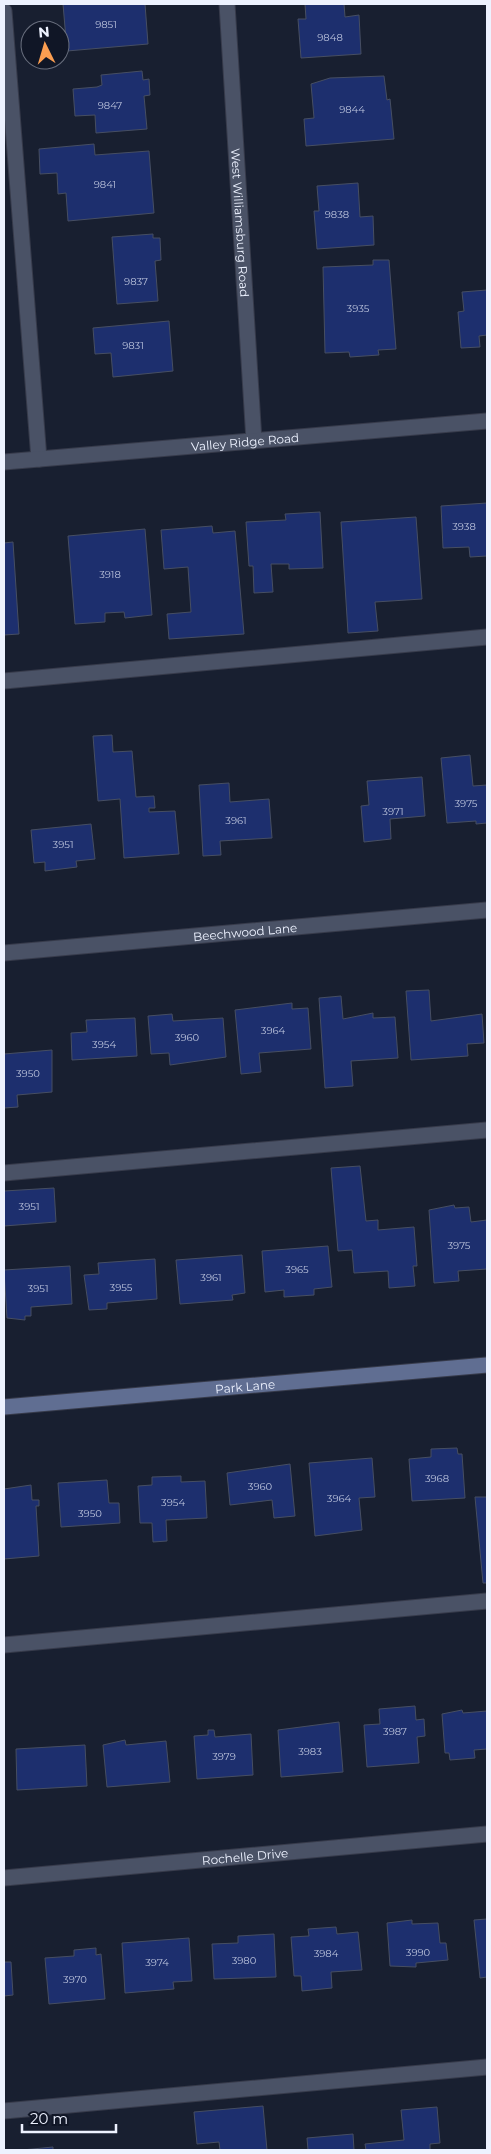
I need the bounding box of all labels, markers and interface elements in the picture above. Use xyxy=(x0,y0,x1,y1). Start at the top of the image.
house number: 9851 xyxy=(95,18,117,31)
north arrow xyxy=(20,20,70,70)
text: N xyxy=(37,23,50,42)
house number: 9848 xyxy=(317,31,343,44)
house number: 9847 xyxy=(98,99,122,112)
house number: 9844 xyxy=(339,103,365,116)
street label: West Williamsburg Road xyxy=(228,148,253,298)
house number: 9841 xyxy=(94,178,116,191)
house number: 9838 xyxy=(325,208,349,221)
house number: 9837 xyxy=(124,275,148,288)
house number: 3935 xyxy=(347,302,370,315)
house number: 9831 xyxy=(122,339,144,352)
street label: Valley Ridge Road xyxy=(191,429,300,454)
house number: 3938 xyxy=(452,520,476,533)
house number: 3918 xyxy=(99,568,121,581)
house number: 3975 xyxy=(454,797,478,810)
house number: 3971 xyxy=(382,805,404,818)
house number: 3961 xyxy=(225,814,247,827)
house number: 3951 xyxy=(53,838,74,851)
street label: Beechwood Lane xyxy=(192,919,298,944)
house number: 3964 xyxy=(261,1024,286,1037)
house number: 3960 xyxy=(175,1031,200,1044)
house number: 3954 xyxy=(92,1038,116,1051)
house number: 3950 xyxy=(16,1067,40,1080)
house number: 3951 xyxy=(19,1200,40,1213)
house number: 3975 xyxy=(447,1239,471,1252)
house number: 3965 xyxy=(285,1263,309,1276)
house number: 3961 xyxy=(200,1271,222,1284)
house number: 3955 xyxy=(110,1281,133,1294)
house number: 3951 xyxy=(28,1282,49,1295)
street label: Park Lane xyxy=(214,1376,276,1396)
house number: 3968 xyxy=(425,1472,449,1485)
house number: 3960 xyxy=(248,1480,273,1493)
house number: 3964 xyxy=(327,1492,352,1505)
house number: 3954 xyxy=(161,1496,185,1509)
house number: 3950 xyxy=(78,1507,102,1520)
house number: 3987 xyxy=(383,1725,407,1738)
house number: 3983 xyxy=(298,1745,322,1758)
house number: 3979 xyxy=(212,1750,236,1763)
street label: Rochelle Drive xyxy=(201,1845,289,1867)
house number: 3990 xyxy=(406,1946,431,1959)
house number: 3984 xyxy=(314,1947,339,1960)
house number: 3980 xyxy=(232,1954,257,1967)
house number: 3974 xyxy=(145,1956,169,1969)
house number: 3970 xyxy=(63,1973,87,1986)
scale bar xyxy=(22,2102,116,2134)
text: 20 m xyxy=(30,2109,68,2128)

